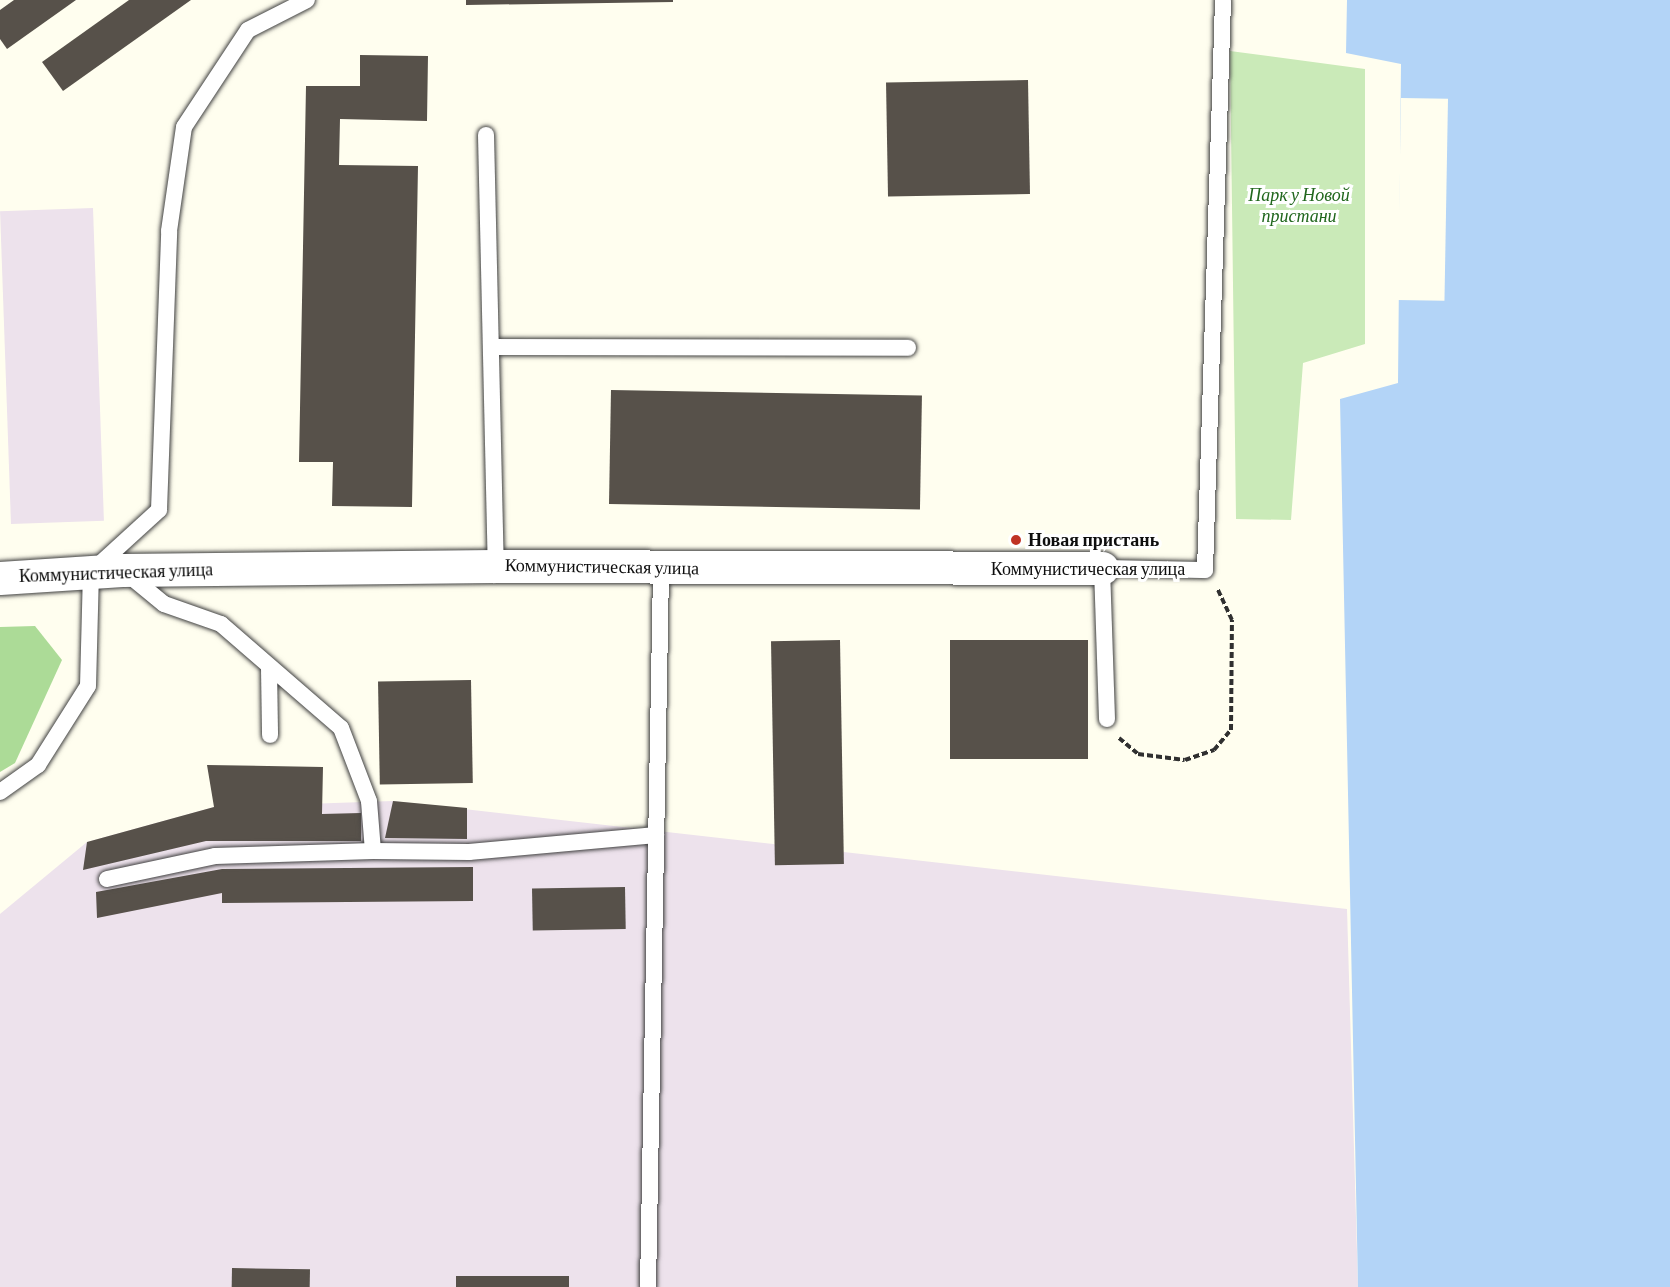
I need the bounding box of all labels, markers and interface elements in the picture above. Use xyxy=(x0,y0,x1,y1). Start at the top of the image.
park label: Парк у Новой пристани xyxy=(1248,185,1350,228)
place label: Новая пристань xyxy=(1028,529,1159,551)
marker: Новая пристань xyxy=(1009,533,1023,547)
street label: Коммунистическая улица xyxy=(505,555,699,579)
street label: Коммунистическая улица xyxy=(991,558,1185,580)
street label: Коммунистическая улица xyxy=(19,559,213,587)

